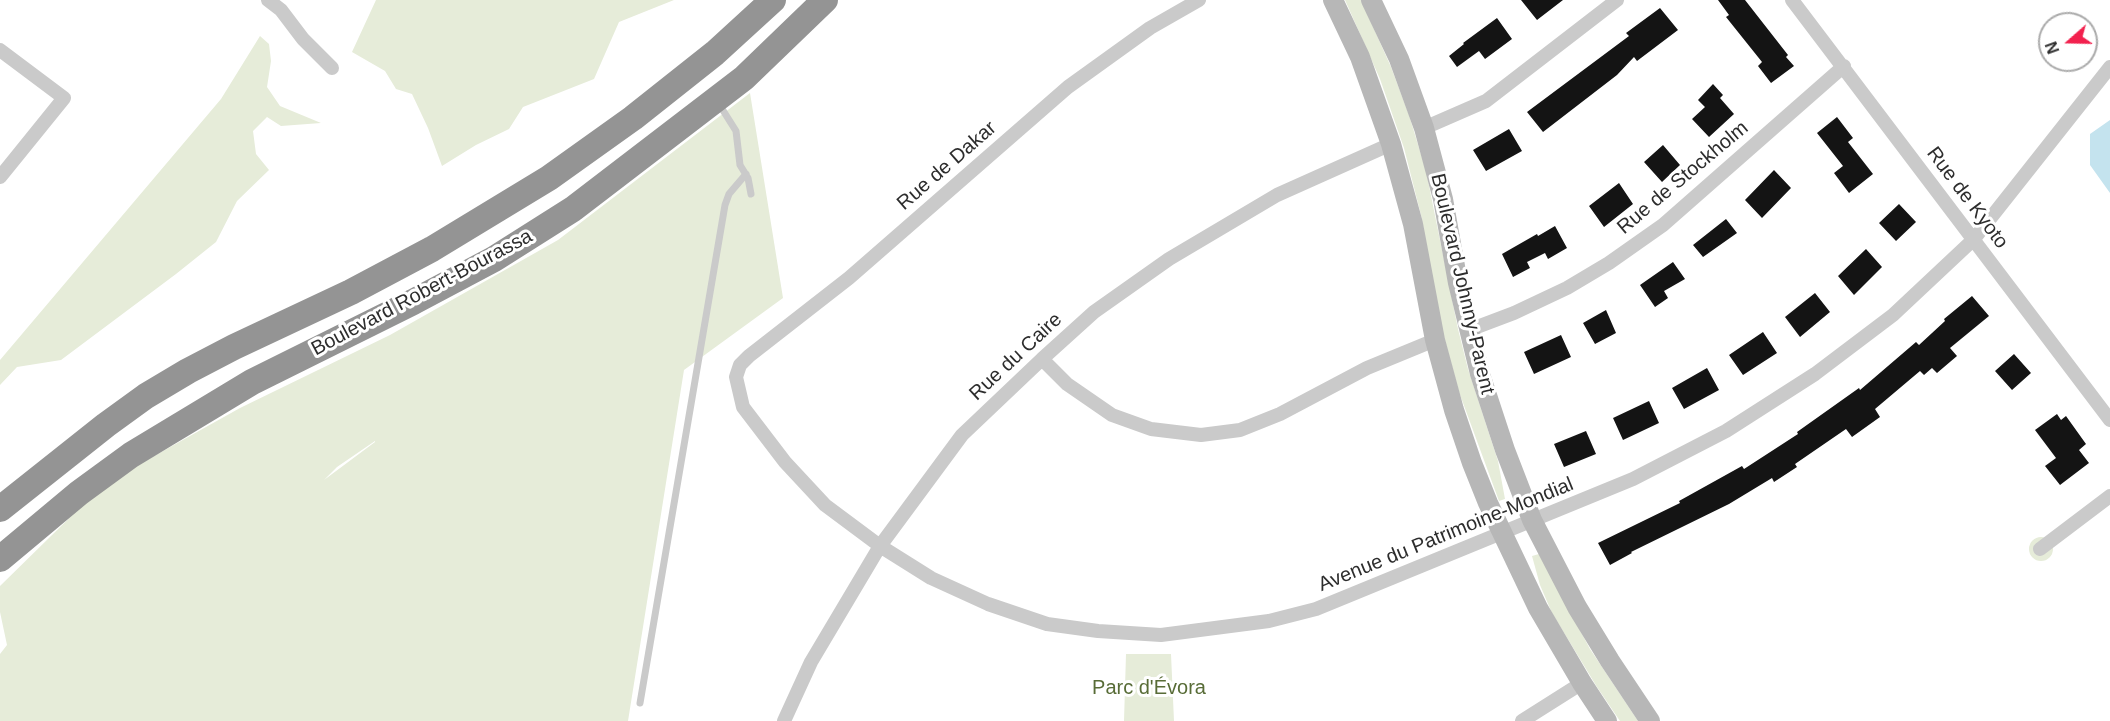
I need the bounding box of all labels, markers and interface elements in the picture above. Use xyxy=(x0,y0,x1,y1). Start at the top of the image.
north arrow xyxy=(2038,12,2098,72)
text: N xyxy=(2043,39,2062,56)
street label: Rue de Dakar xyxy=(893,116,1001,216)
street label: Rue de Stockholm xyxy=(1613,116,1753,240)
street label: Rue de Kyoto xyxy=(1921,142,2013,254)
street label: Boulevard Johnny-Parent xyxy=(1425,171,1499,397)
street label: Boulevard Robert-Bourassa xyxy=(307,224,537,362)
street label: Rue du Caire xyxy=(965,308,1067,406)
street label: Avenue du Patrimoine-Mondial xyxy=(1315,473,1577,597)
park label: Parc d'Évora xyxy=(1092,676,1206,700)

